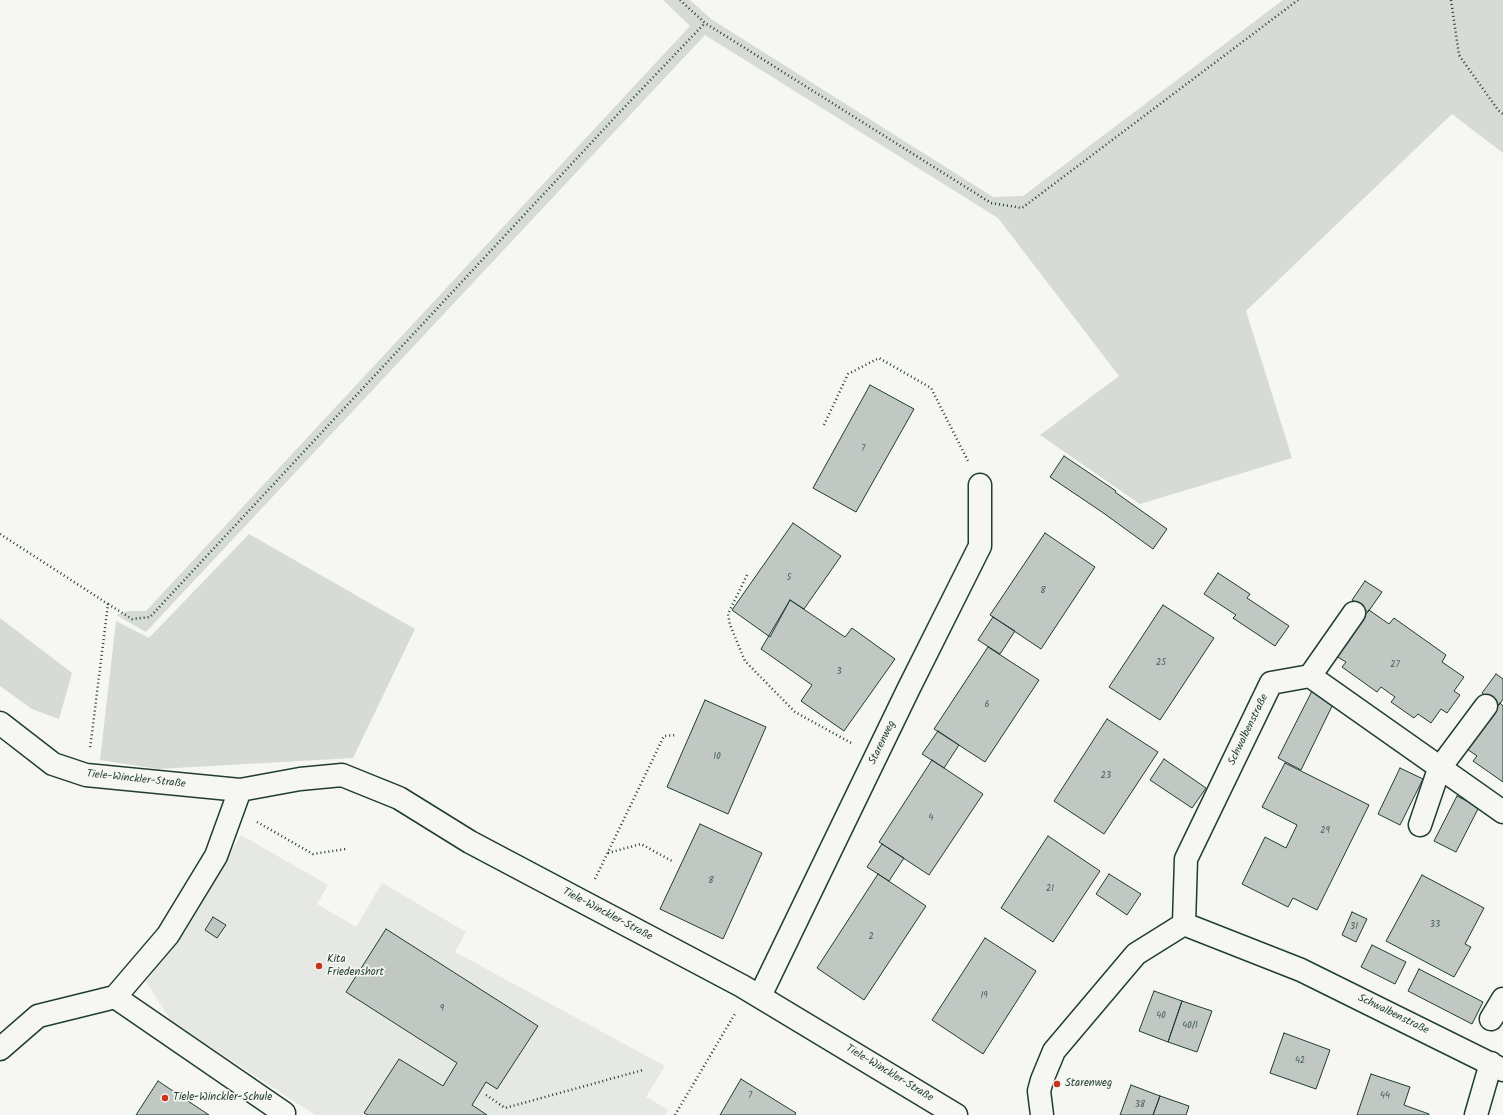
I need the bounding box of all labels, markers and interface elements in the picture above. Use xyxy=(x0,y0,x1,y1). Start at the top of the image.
house number: 7 xyxy=(861,444,865,454)
house number: 5 xyxy=(787,573,791,583)
house number: 8 xyxy=(1040,586,1046,596)
house number: 25 xyxy=(1156,658,1166,668)
house number: 27 xyxy=(1390,660,1400,670)
house number: 3 xyxy=(836,667,842,677)
street label: Schwalbenstraße xyxy=(1226,692,1272,768)
house number: 6 xyxy=(984,700,990,710)
street label: Starenweg xyxy=(867,719,899,767)
house number: 10 xyxy=(713,752,721,762)
street label: Tiele-Winckler-Straße xyxy=(86,768,186,792)
house number: 23 xyxy=(1101,771,1111,781)
house number: 4 xyxy=(929,813,933,823)
house number: 29 xyxy=(1320,826,1330,836)
house number: 8 xyxy=(708,876,714,886)
house number: 21 xyxy=(1046,884,1054,894)
street label: Tiele-Winckler-Straße xyxy=(560,886,654,944)
house number: 33 xyxy=(1430,920,1440,930)
house number: 31 xyxy=(1350,922,1358,932)
house number: 2 xyxy=(868,932,874,942)
place label: Kita Friedenshort xyxy=(327,953,384,979)
marker: Kita Friedenshort xyxy=(314,961,324,971)
house number: 19 xyxy=(980,991,988,1001)
street label: Schwalbenstraße xyxy=(1355,992,1431,1038)
house number: 9 xyxy=(440,1004,444,1014)
house number: 40 xyxy=(1156,1011,1166,1021)
house number: 40/1 xyxy=(1182,1021,1198,1031)
street label: Tiele-Winckler-Straße xyxy=(843,1043,935,1105)
house number: 42 xyxy=(1295,1056,1305,1066)
place label: Starenweg xyxy=(1065,1077,1112,1091)
marker: Starenweg xyxy=(1052,1079,1062,1089)
place label: Tiele-Winckler-Schule xyxy=(173,1091,272,1105)
house number: 7 xyxy=(748,1091,752,1101)
house number: 44 xyxy=(1380,1091,1390,1101)
marker: Tiele-Winckler-Schule xyxy=(160,1093,170,1103)
house number: 38 xyxy=(1135,1100,1145,1110)

